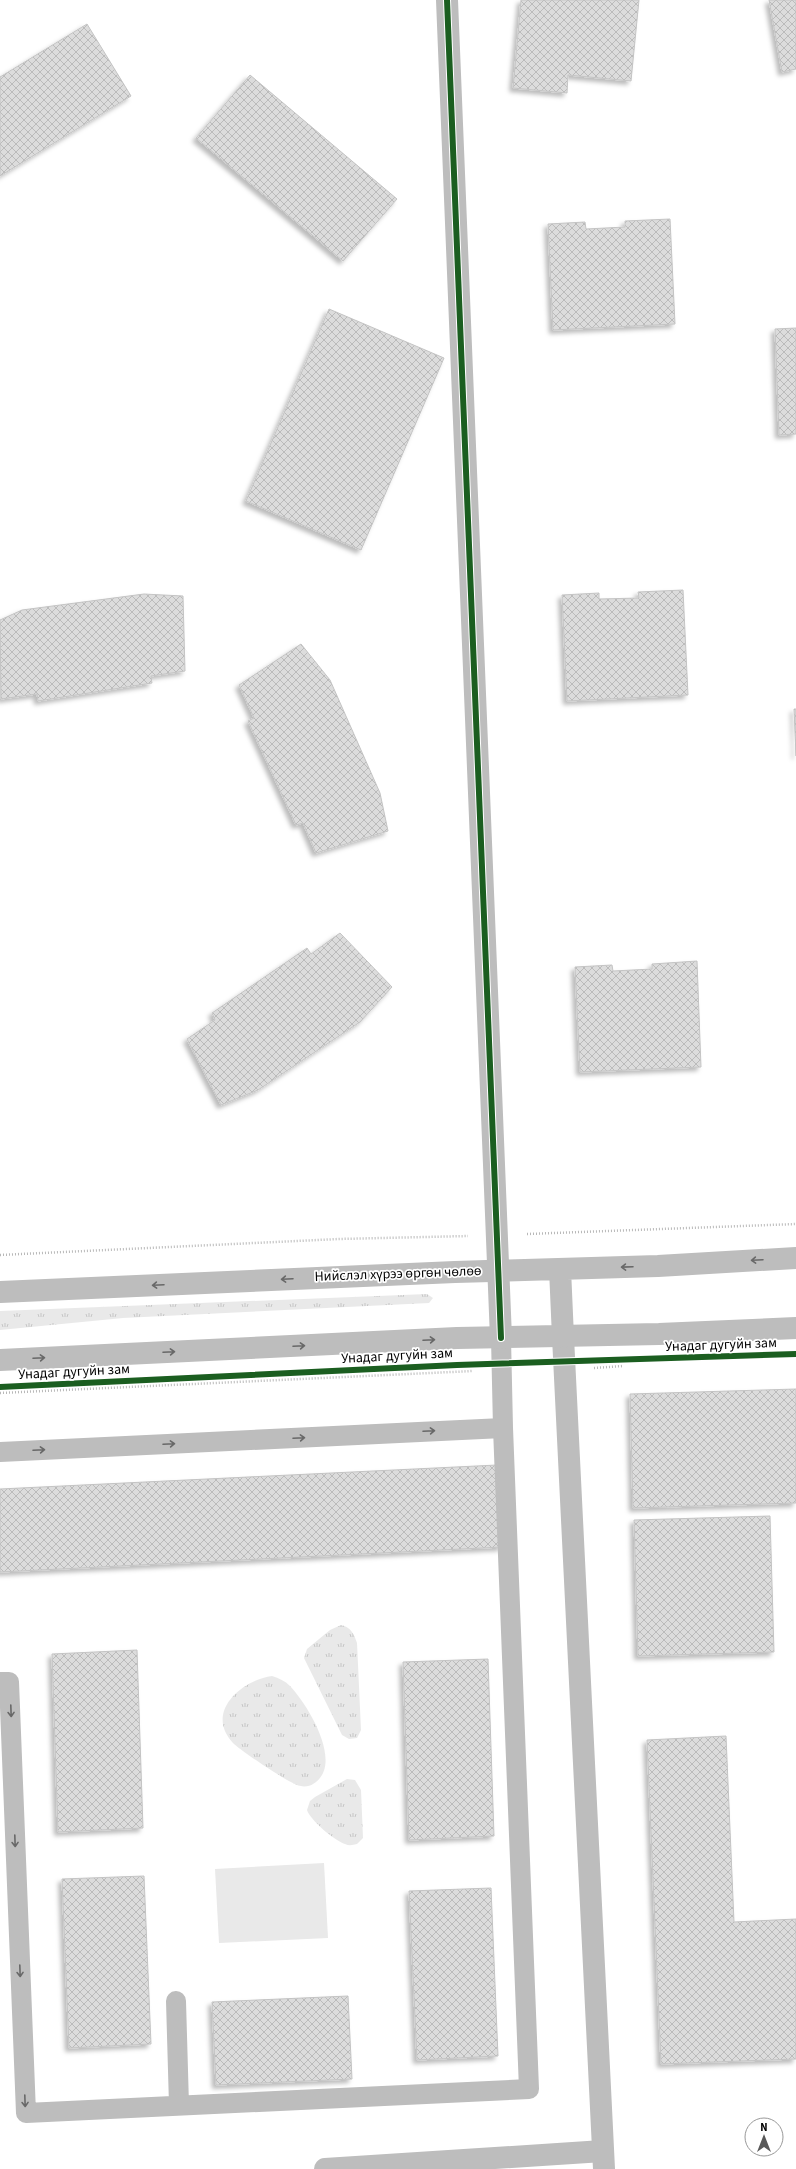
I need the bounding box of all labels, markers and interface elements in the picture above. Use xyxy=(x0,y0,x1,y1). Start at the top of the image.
one-way arrow xyxy=(751,1257,764,1264)
street label: Нийслэл хүрээ өргөн чөлөө xyxy=(314,1261,482,1287)
one-way arrow xyxy=(621,1263,634,1271)
one-way arrow xyxy=(281,1275,294,1283)
one-way arrow xyxy=(152,1281,165,1288)
street label: Унадаг дугуйн зам xyxy=(665,1333,777,1357)
one-way arrow xyxy=(422,1336,435,1343)
one-way arrow xyxy=(292,1342,305,1349)
street label: Унадаг дугуйн зам xyxy=(341,1343,453,1369)
one-way arrow xyxy=(162,1348,175,1355)
one-way arrow xyxy=(32,1354,45,1361)
street label: Унадаг дугуйн зам xyxy=(18,1359,130,1385)
one-way arrow xyxy=(422,1428,435,1435)
one-way arrow xyxy=(292,1434,305,1441)
one-way arrow xyxy=(162,1440,175,1447)
one-way arrow xyxy=(32,1446,45,1454)
one-way arrow xyxy=(7,1704,14,1717)
one-way arrow xyxy=(12,1834,19,1847)
one-way arrow xyxy=(17,1964,24,1977)
one-way arrow xyxy=(22,2094,29,2107)
north arrow xyxy=(744,2117,784,2157)
text: N xyxy=(760,2120,768,2135)

